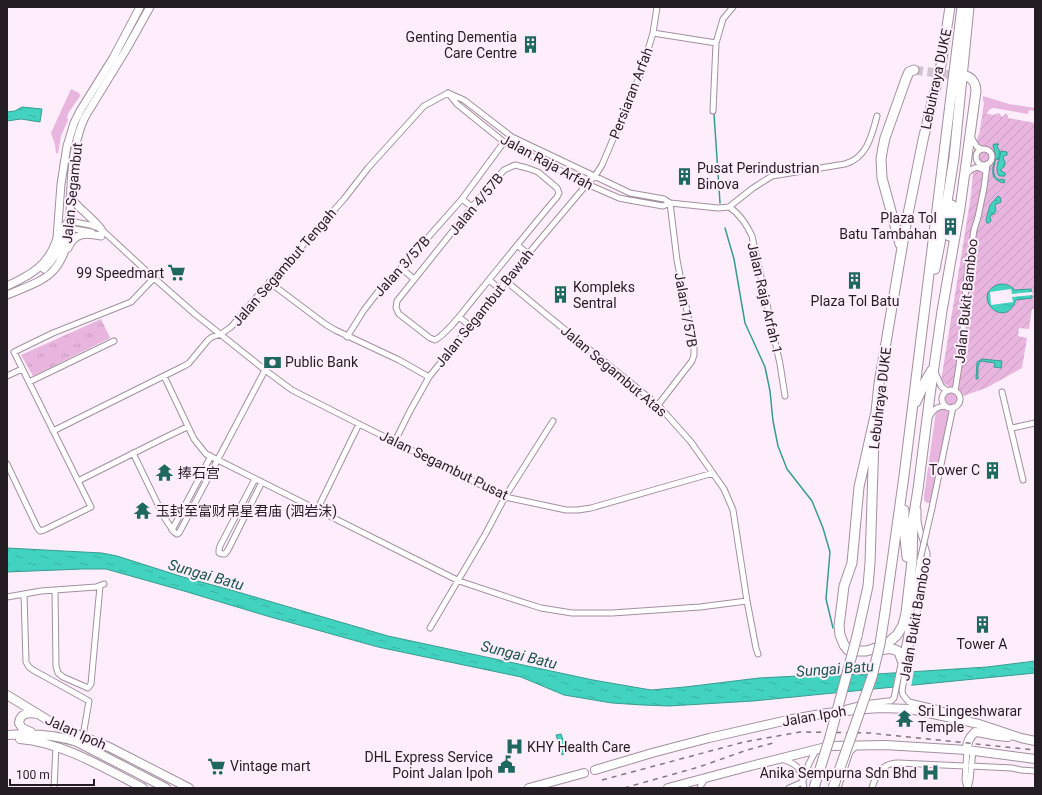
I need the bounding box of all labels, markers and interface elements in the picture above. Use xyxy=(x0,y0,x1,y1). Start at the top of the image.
street label: Lebuhraya DUKE xyxy=(917,27,955,131)
place label: Genting Dementia Care Centre xyxy=(406,29,517,61)
building icon: Genting Dementia Care Centre xyxy=(520,35,540,55)
street label: Persiaran Arfah xyxy=(606,45,656,141)
street label: Jalan Raja Arfah xyxy=(498,131,596,193)
street label: Jalan Segambut xyxy=(59,141,85,244)
place label: Pusat Perindustrian Binova xyxy=(697,160,819,192)
building icon: Pusat Perindustrian Binova xyxy=(674,166,694,186)
street label: Jalan 4/57B xyxy=(446,170,506,238)
street label: Jalan Segambut Tengah xyxy=(229,205,339,329)
place label: Plaza Tol Batu Tambahan xyxy=(839,210,937,242)
building icon: Plaza Tol Batu Tambahan xyxy=(940,216,960,236)
street label: Jalan 3/57B xyxy=(371,233,433,299)
street label: Jalan Bukit Bamboo xyxy=(952,238,980,364)
street label: Jalan Raja Arfah 1 xyxy=(744,241,786,355)
street label: Jalan Segambut Bawah xyxy=(432,246,536,370)
supermarket icon: 99 Speedmart xyxy=(167,263,187,283)
place label: 99 Speedmart xyxy=(76,265,164,281)
street label: Jalan 1/57B xyxy=(672,271,700,349)
building icon: Plaza Tol Batu xyxy=(845,271,865,291)
place label: Kompleks Sentral xyxy=(573,279,635,311)
building icon: Kompleks Sentral xyxy=(550,285,570,305)
place label: Plaza Tol Batu xyxy=(811,293,899,309)
street label: Jalan Segambut Atas xyxy=(558,322,670,420)
street label: Lebuhraya DUKE xyxy=(866,346,894,450)
bank icon: Public Bank xyxy=(262,352,282,372)
place label: Public Bank xyxy=(285,354,359,370)
street label: Jalan Segambut Pusat xyxy=(377,427,511,503)
building icon: Tower C xyxy=(983,460,1003,480)
place label: Tower C xyxy=(929,462,980,478)
temple icon: 捧石宫 xyxy=(155,463,175,483)
place label: 捧石宫 xyxy=(178,465,220,481)
temple icon: 玉封至富财帛星君庙 (泗岩沫) xyxy=(133,501,153,521)
place label: 玉封至富财帛星君庙 (泗岩沫) xyxy=(156,503,337,520)
water label: Sungai Batu xyxy=(166,556,246,594)
street label: Jalan Bukit Bamboo xyxy=(896,556,934,682)
building icon: Tower A xyxy=(972,614,992,634)
place label: Tower A xyxy=(957,636,1007,652)
water label: Sungai Batu xyxy=(479,637,559,673)
water label: Sungai Batu xyxy=(796,657,874,681)
street label: Jalan Ipoh xyxy=(781,702,847,730)
place label: Sri Lingeshwarar Temple xyxy=(918,703,1022,735)
temple icon: Sri Lingeshwarar Temple xyxy=(895,709,915,729)
street label: Jalan Ipoh xyxy=(43,711,109,753)
hospital icon: KHY Health Care xyxy=(504,737,524,757)
place label: KHY Health Care xyxy=(527,739,630,755)
place label: DHL Express Service Point Jalan Ipoh xyxy=(365,749,493,781)
public building icon: DHL Express Service Point Jalan Ipoh xyxy=(496,755,516,775)
supermarket icon: Vintage mart xyxy=(207,756,227,776)
place label: Vintage mart xyxy=(230,758,311,774)
scale bar xyxy=(10,761,94,787)
hospital icon: Anika Sempurna Sdn Bhd xyxy=(920,763,940,783)
place label: Anika Sempurna Sdn Bhd xyxy=(760,765,917,781)
text: 100 m xyxy=(16,768,50,782)

